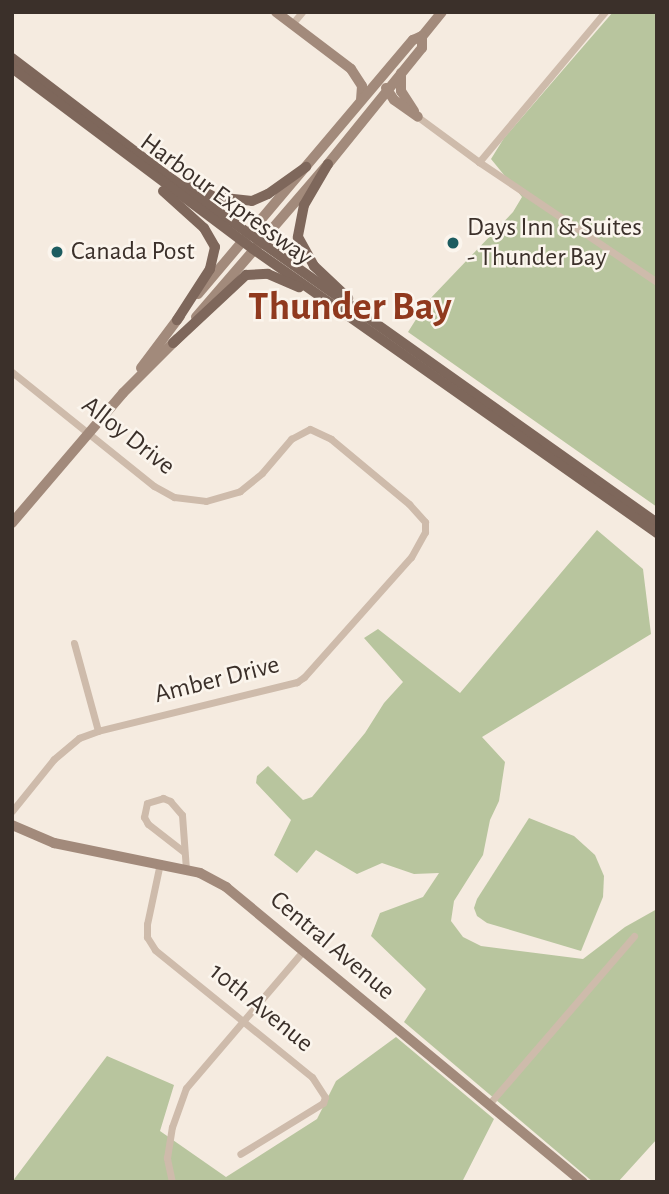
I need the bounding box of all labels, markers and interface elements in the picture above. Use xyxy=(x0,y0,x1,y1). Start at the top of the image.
street label: Harbour Expressway xyxy=(134,127,318,273)
place label: Days Inn & Suites - Thunder Bay xyxy=(467,212,642,274)
marker: Days Inn & Suites - Thunder Bay xyxy=(445,235,461,251)
place label: Canada Post xyxy=(71,236,195,268)
marker: Canada Post xyxy=(49,244,65,260)
district label: Thunder Bay xyxy=(248,283,452,331)
street label: Alloy Drive xyxy=(75,390,181,482)
street label: Amber Drive xyxy=(151,649,283,711)
street label: Central Avenue xyxy=(263,885,401,1007)
street label: 10th Avenue xyxy=(203,957,319,1059)

